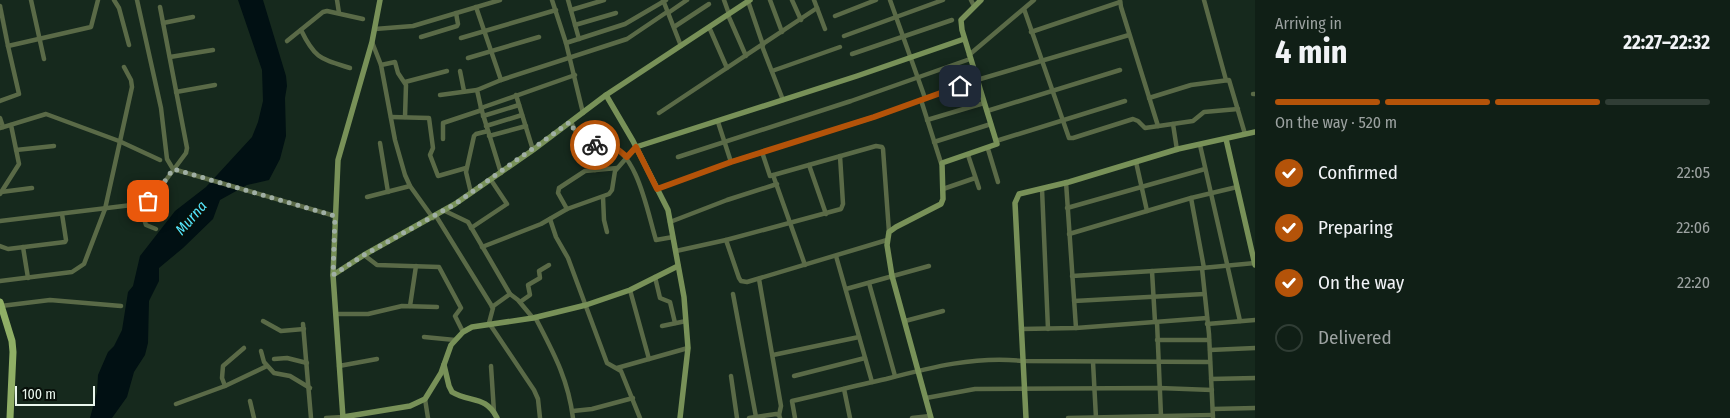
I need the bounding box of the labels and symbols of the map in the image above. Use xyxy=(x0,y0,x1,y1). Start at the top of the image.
pin xyxy=(939,65,981,107)
courier xyxy=(570,120,620,170)
pin xyxy=(127,180,169,222)
water label: Murna xyxy=(171,197,211,239)
scale bar xyxy=(15,383,95,406)

